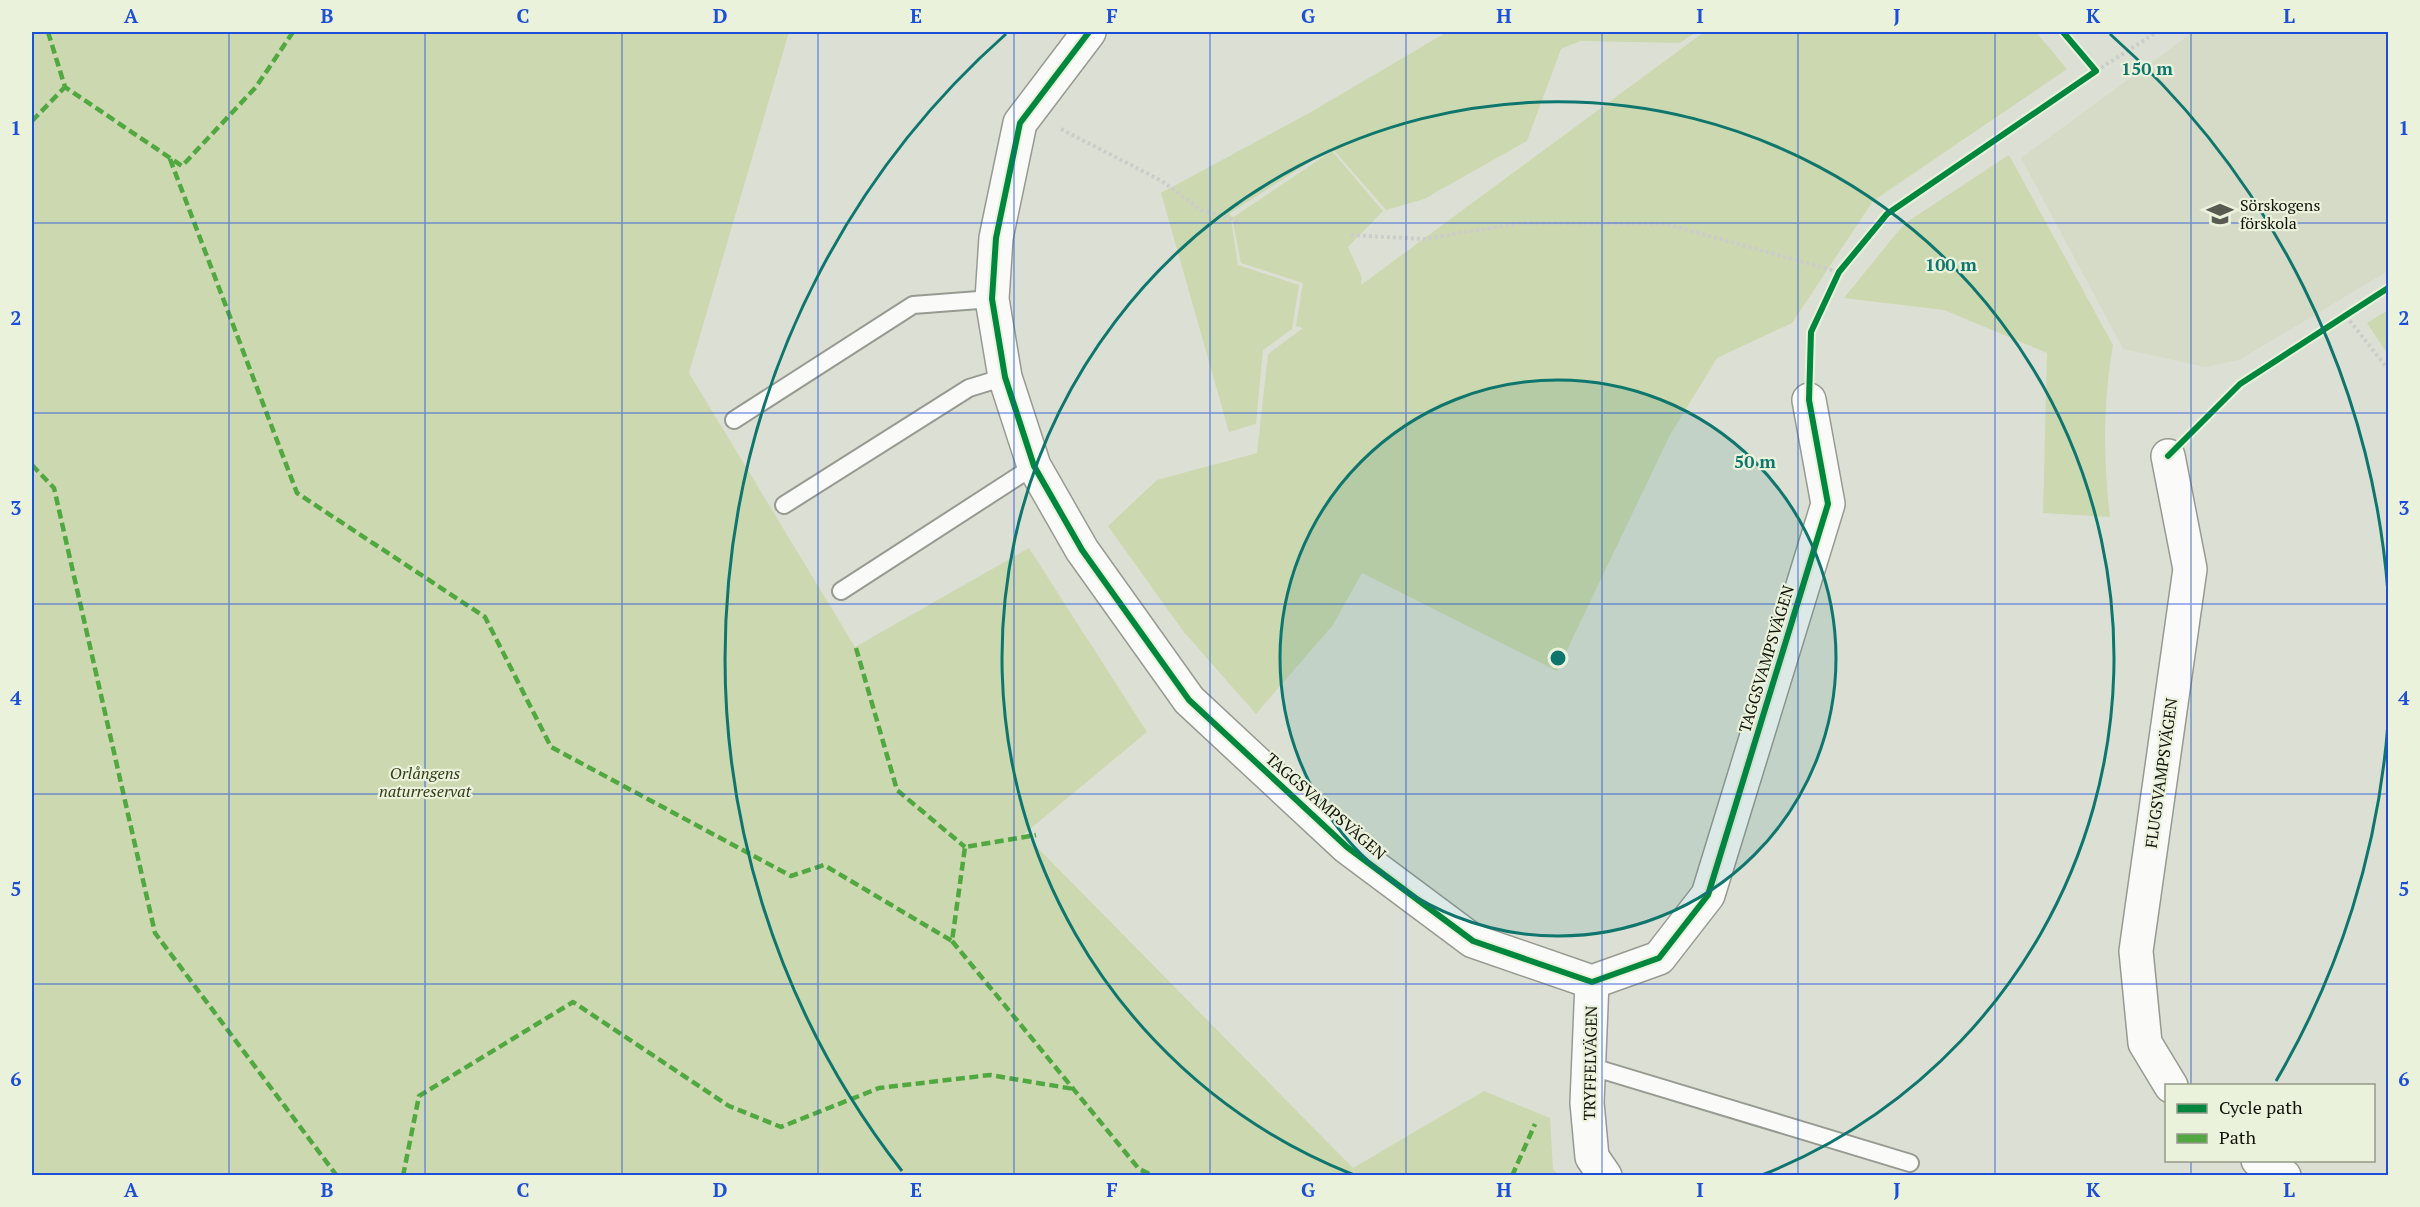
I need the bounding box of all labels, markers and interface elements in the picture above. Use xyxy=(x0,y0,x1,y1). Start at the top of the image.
text: A xyxy=(124,2,139,29)
text: B xyxy=(321,2,334,29)
text: C xyxy=(516,2,530,29)
text: D xyxy=(713,2,727,29)
text: E xyxy=(910,2,922,29)
text: F xyxy=(1106,2,1118,29)
text: G xyxy=(1301,2,1315,29)
text: H xyxy=(1496,2,1512,29)
text: I xyxy=(1696,2,1704,29)
text: J xyxy=(1893,2,1901,29)
text: K xyxy=(2086,2,2101,29)
text: L xyxy=(2283,2,2295,29)
text: 150 m xyxy=(2121,56,2173,80)
text: 1 xyxy=(10,114,22,141)
text: 1 xyxy=(2398,114,2410,141)
place label: Sörskogens förskola xyxy=(2240,194,2320,234)
school or university icon: Sörskogens förskola xyxy=(2205,199,2235,229)
text: 100 m xyxy=(1925,252,1977,276)
text: 2 xyxy=(10,304,22,331)
text: 2 xyxy=(2398,304,2410,331)
text: 50 m xyxy=(1734,449,1776,473)
text: 3 xyxy=(10,494,22,521)
text: 3 xyxy=(2398,494,2410,521)
street label: TAGGSVAMPSVÄGEN xyxy=(1733,582,1799,735)
centre of rings xyxy=(1548,648,1568,668)
text: 4 xyxy=(10,684,22,711)
text: 4 xyxy=(2398,684,2410,711)
street label: FLUGSVAMPSVÄGEN xyxy=(2140,696,2182,850)
street label: TAGGSVAMPSVÄGEN xyxy=(1261,748,1391,865)
park label: Orlångens naturreservat xyxy=(379,762,472,802)
text: 5 xyxy=(10,875,22,902)
text: 5 xyxy=(2398,875,2410,902)
street label: TRYFFELVÄGEN xyxy=(1578,1005,1602,1121)
text: 6 xyxy=(10,1065,22,1092)
text: 6 xyxy=(2398,1065,2410,1092)
legend xyxy=(2165,1084,2375,1162)
text: Cycle path xyxy=(2219,1095,2303,1119)
text: Path xyxy=(2219,1125,2256,1149)
text: A xyxy=(124,1176,139,1203)
text: B xyxy=(321,1176,334,1203)
text: C xyxy=(516,1176,530,1203)
text: D xyxy=(713,1176,727,1203)
text: E xyxy=(910,1176,922,1203)
text: F xyxy=(1106,1176,1118,1203)
text: G xyxy=(1301,1176,1315,1203)
text: H xyxy=(1496,1176,1512,1203)
text: I xyxy=(1696,1176,1704,1203)
text: J xyxy=(1893,1176,1901,1203)
text: K xyxy=(2086,1176,2101,1203)
text: L xyxy=(2283,1176,2295,1203)

